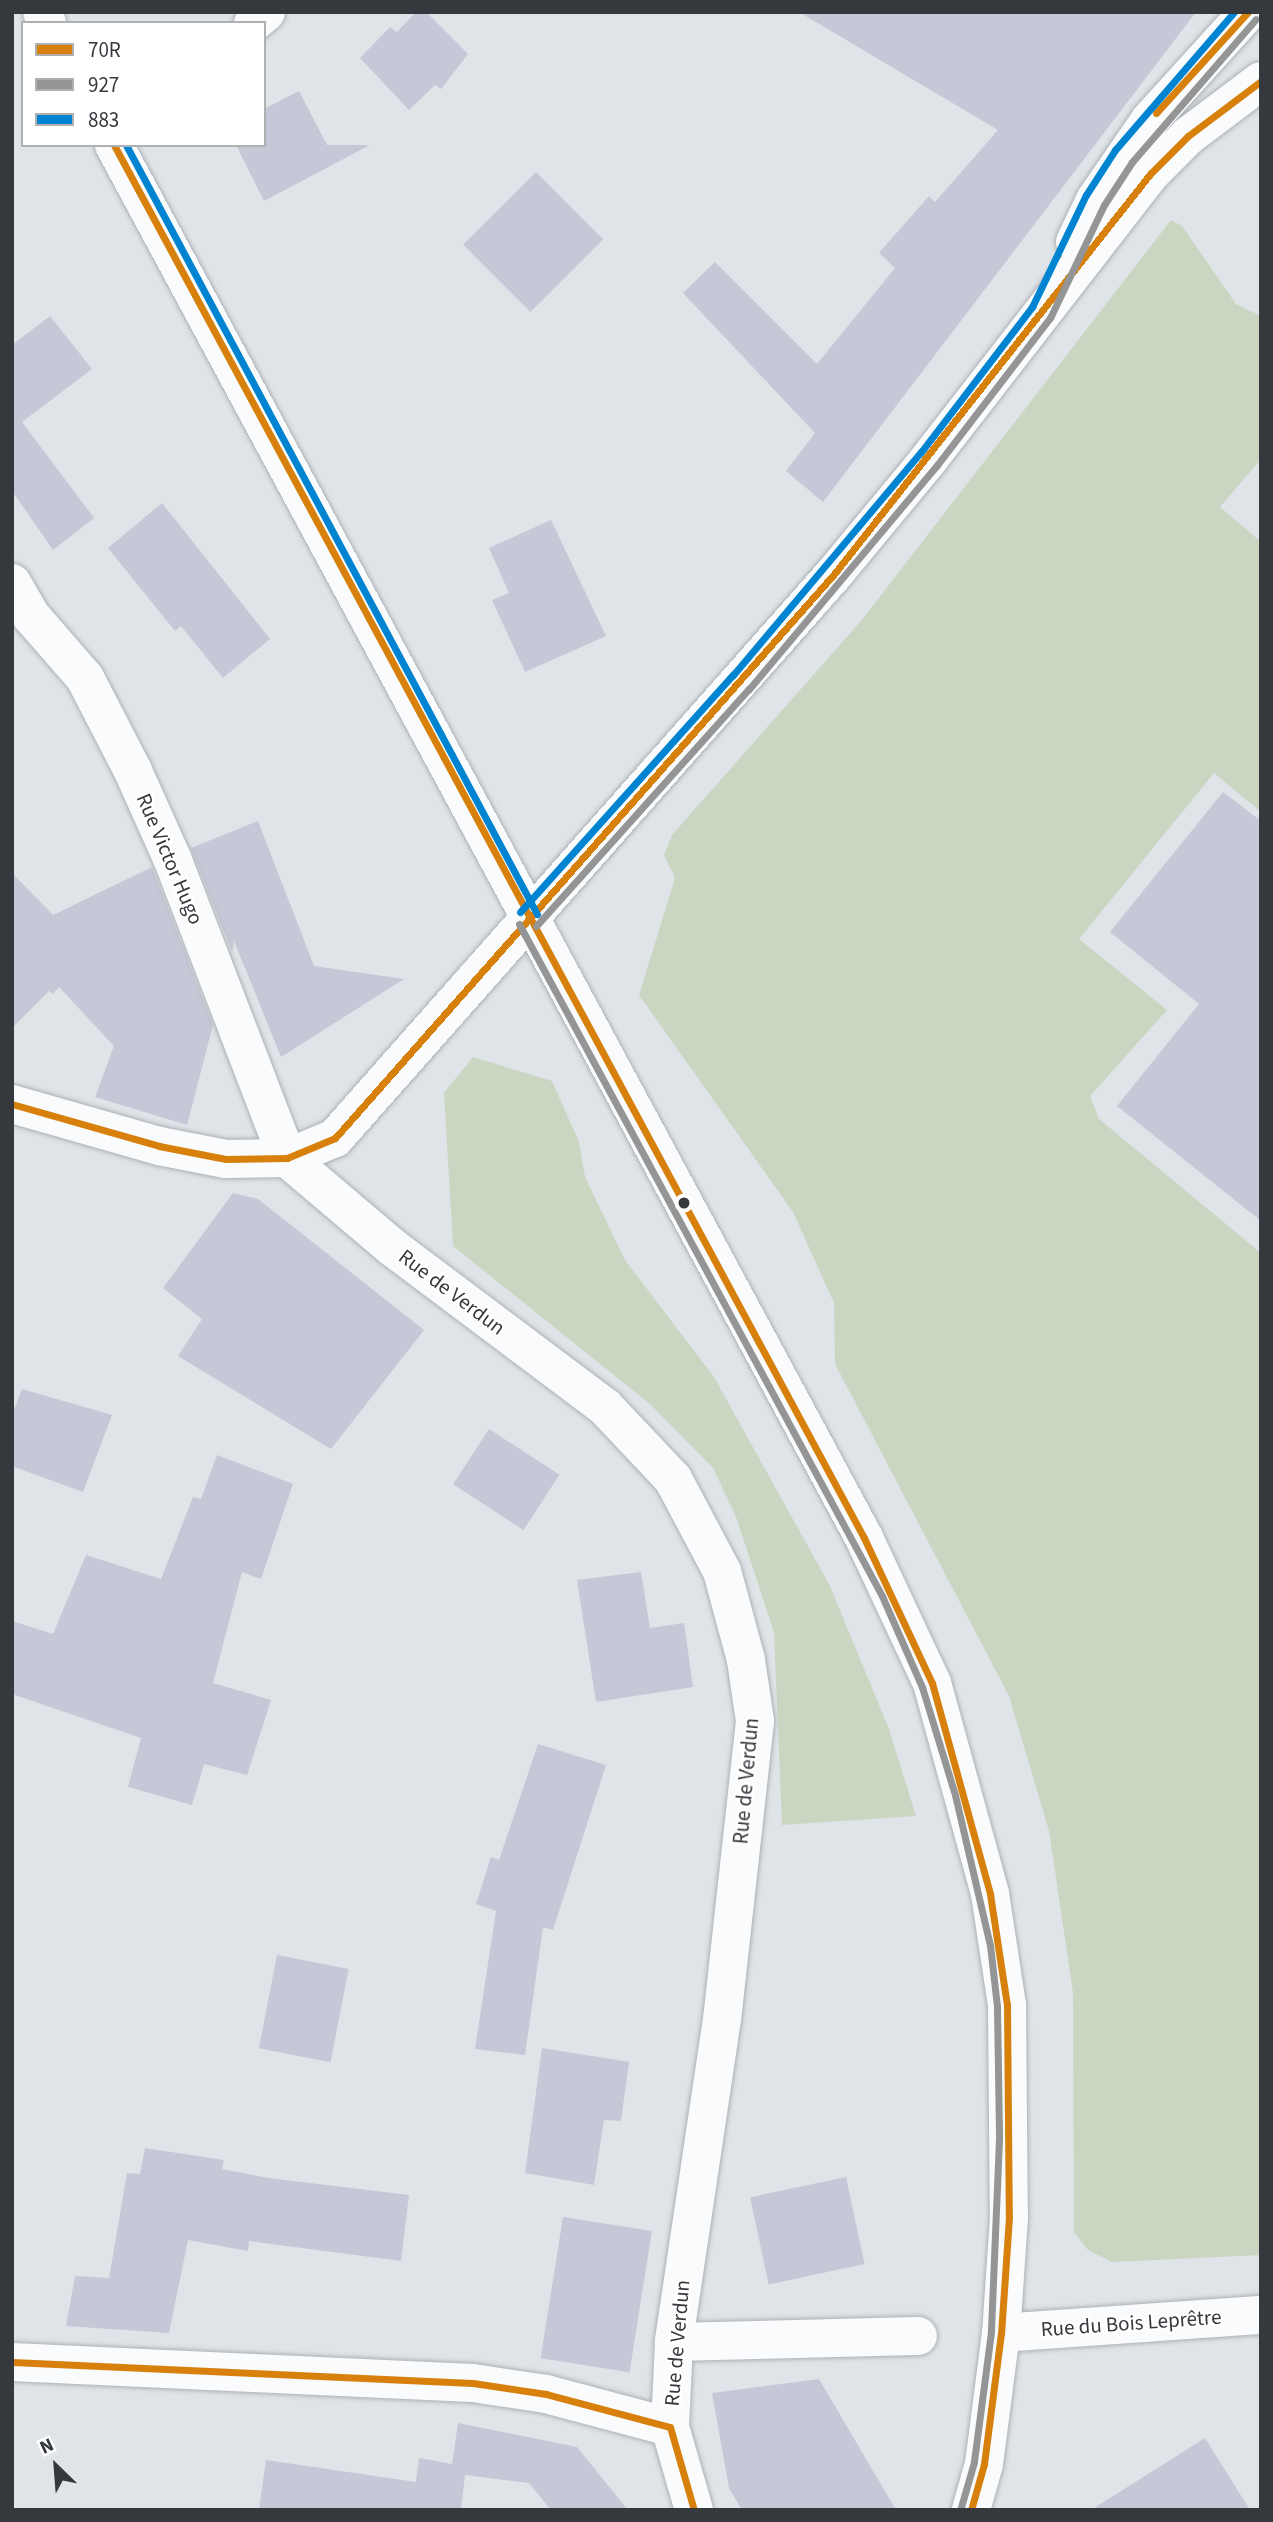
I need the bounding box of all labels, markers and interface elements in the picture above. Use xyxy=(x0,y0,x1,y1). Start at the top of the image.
legend xyxy=(21,21,266,147)
text: 70R xyxy=(88,35,121,65)
text: 927 xyxy=(88,70,119,100)
text: 883 xyxy=(88,105,119,135)
street label: Rue Victor Hugo xyxy=(131,790,209,928)
unlabelled marker xyxy=(677,1196,691,1210)
street label: Rue de Verdun xyxy=(394,1244,510,1340)
street label: Rue de Verdun xyxy=(728,1717,764,1845)
street label: Rue de Verdun xyxy=(659,2279,695,2407)
street label: Rue du Bois Leprêtre xyxy=(1040,2304,1222,2342)
north arrow xyxy=(21,2431,91,2501)
text: N xyxy=(35,2432,58,2461)

